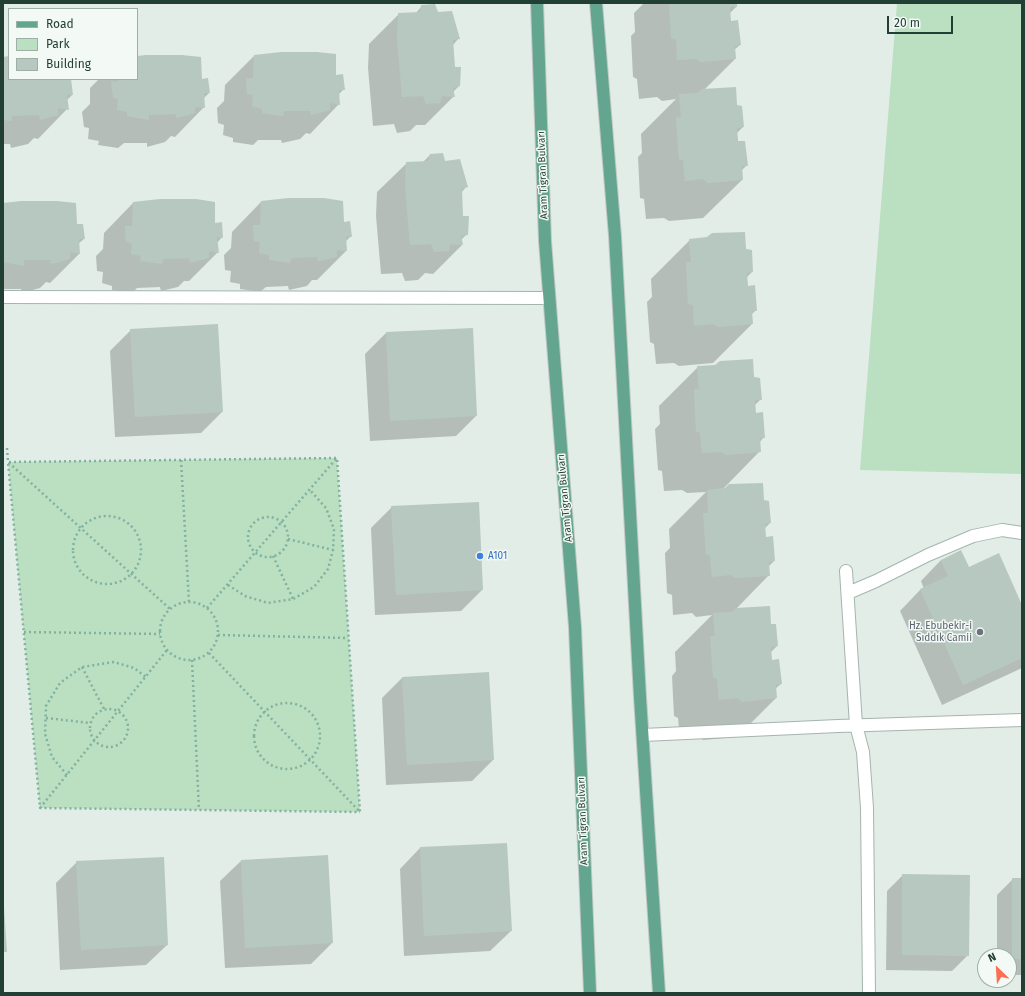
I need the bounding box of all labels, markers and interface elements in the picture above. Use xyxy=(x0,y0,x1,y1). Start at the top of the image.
legend xyxy=(8,8,138,80)
scale bar xyxy=(889,8,955,34)
text: 20 m xyxy=(894,16,920,30)
text: Road xyxy=(46,17,74,31)
text: Park xyxy=(46,37,70,51)
text: Building xyxy=(46,57,91,71)
street label: Aram Tigran Bulvarı xyxy=(535,131,551,219)
street label: Aram Tigran Bulvarı xyxy=(555,454,575,542)
place label: A101 xyxy=(488,550,507,562)
marker: A101 xyxy=(475,551,485,561)
place label: Hz. Ebubekir-i Sıddık Camii xyxy=(909,620,972,644)
marker: Hz. Ebubekir-i Sıddık Camii xyxy=(975,627,985,637)
street label: Aram Tigran Bulvarı xyxy=(575,777,591,865)
north arrow xyxy=(977,948,1017,988)
text: N xyxy=(986,950,998,965)

